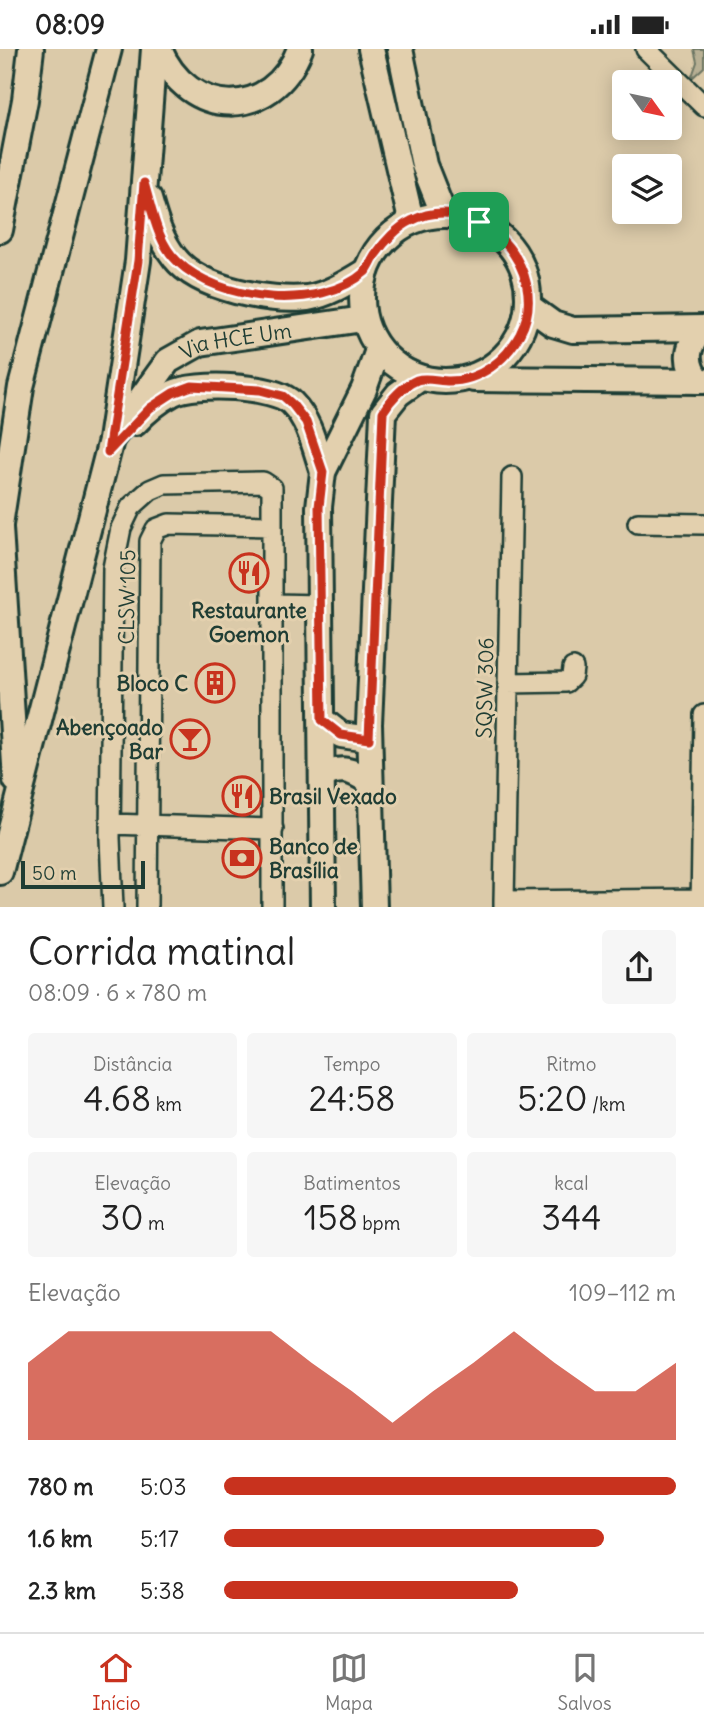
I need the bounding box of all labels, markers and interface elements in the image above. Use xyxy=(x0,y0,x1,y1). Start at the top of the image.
text: 08:09 xyxy=(35,8,105,41)
north arrow xyxy=(612,70,682,140)
map controls xyxy=(612,70,682,224)
button: layers xyxy=(612,154,682,224)
pin xyxy=(449,192,509,252)
icon: arrive xyxy=(460,203,498,241)
street label: Via HCE Um xyxy=(175,316,293,365)
street label: CLSW 105 xyxy=(113,549,141,645)
restaurant icon: Restaurante Goemon xyxy=(228,552,270,594)
place label: Restaurante Goemon xyxy=(191,597,307,648)
street label: SQSW 306 xyxy=(471,637,499,739)
building icon: Bloco C xyxy=(194,662,236,704)
place label: Bloco C xyxy=(117,670,188,697)
place label: Abençoado Bar xyxy=(56,714,163,765)
bar icon: Abençoado Bar xyxy=(169,718,211,760)
restaurant icon: Brasil Vexado xyxy=(221,775,263,817)
place label: Brasil Vexado xyxy=(269,783,397,810)
place label: Banco de Brasília xyxy=(269,833,358,884)
bank icon: Banco de Brasília xyxy=(221,837,263,879)
scale bar xyxy=(21,859,145,890)
text: 50 m xyxy=(32,861,77,885)
text: Corrida matinal xyxy=(28,928,295,975)
button: share xyxy=(602,930,676,1004)
text: 08:09 · 6 × 780 m xyxy=(28,978,207,1007)
text: Distância xyxy=(93,1052,172,1076)
text: Tempo xyxy=(323,1052,381,1076)
text: Ritmo xyxy=(546,1052,596,1076)
text: 4.68 xyxy=(83,1076,151,1120)
text: 24:58 xyxy=(308,1076,396,1120)
text: 5:20 xyxy=(517,1076,588,1120)
text: km xyxy=(151,1092,182,1116)
text: /km xyxy=(588,1092,625,1116)
text: Elevação xyxy=(94,1171,171,1195)
text: Batimentos xyxy=(303,1171,401,1195)
text: kcal xyxy=(554,1171,588,1195)
text: 30 xyxy=(101,1195,144,1239)
text: 158 xyxy=(304,1195,358,1239)
text: 344 xyxy=(541,1195,601,1239)
text: m xyxy=(144,1211,165,1235)
text: bpm xyxy=(358,1211,400,1235)
text: Elevação xyxy=(28,1278,121,1307)
text: 109–112 m xyxy=(569,1278,676,1307)
text: 780 m xyxy=(28,1472,93,1501)
text: 5:03 xyxy=(140,1472,187,1501)
text: 1.6 km xyxy=(28,1524,93,1553)
text: 5:17 xyxy=(140,1524,179,1553)
text: 2.3 km xyxy=(28,1576,96,1605)
text: 5:38 xyxy=(140,1576,185,1605)
tab: Início xyxy=(92,1649,140,1715)
tab: Mapa xyxy=(325,1649,373,1715)
tab: Salvos xyxy=(557,1649,612,1715)

